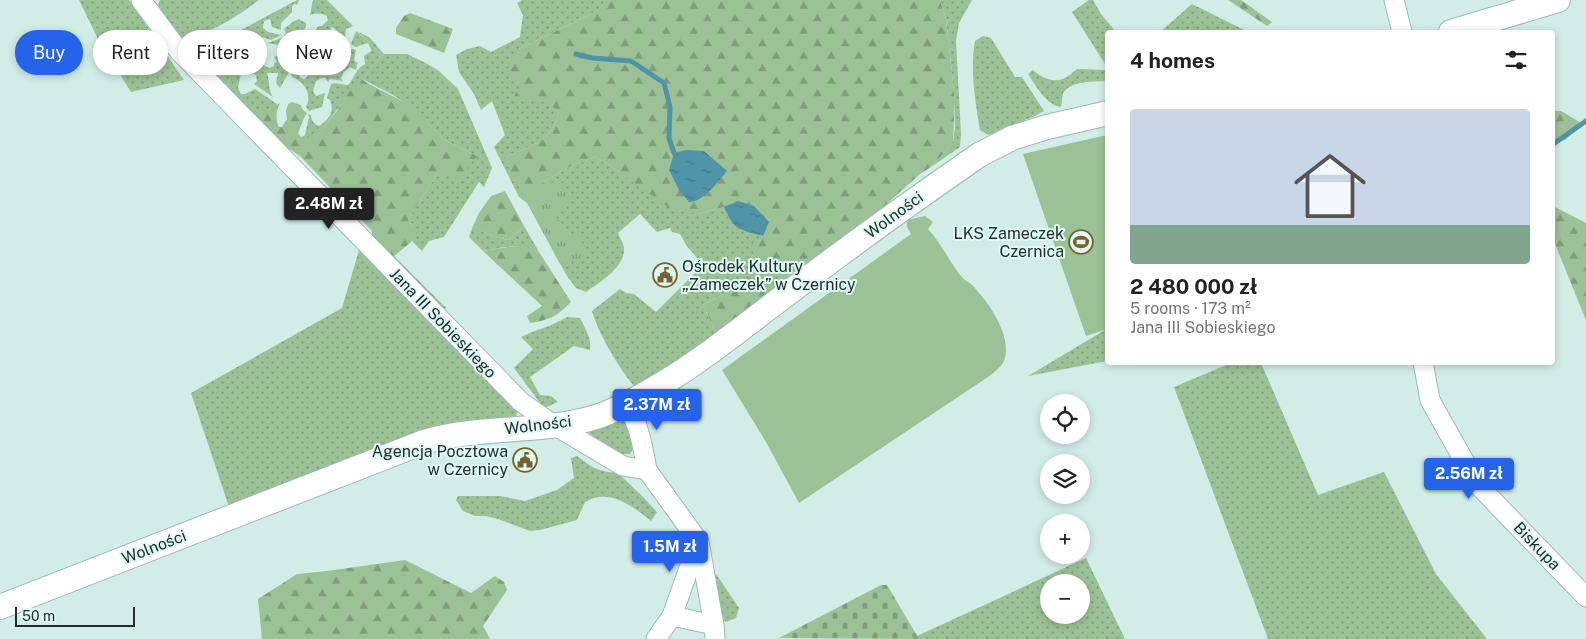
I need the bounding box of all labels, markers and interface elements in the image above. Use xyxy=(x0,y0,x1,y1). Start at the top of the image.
chip: Buy xyxy=(15,30,83,75)
chip: Rent xyxy=(93,30,168,75)
chip: Filters xyxy=(178,30,267,75)
chip: New xyxy=(277,30,351,75)
icon: filters xyxy=(1502,46,1530,74)
text: 4 homes xyxy=(1130,48,1215,73)
icon: home xyxy=(1285,141,1375,231)
pin: 2.48M zł xyxy=(277,188,381,230)
street label: Wolności xyxy=(861,188,927,242)
text: 2.48M zł xyxy=(295,194,363,213)
place label: LKS Zameczek Czernica xyxy=(954,224,1064,261)
sports icon: LKS Zameczek Czernica xyxy=(1068,229,1094,255)
place label: Ośrodek Kultury „Zameczek” w Czernicy xyxy=(682,257,856,294)
public building icon: Ośrodek Kultury „Zameczek” w Czernicy xyxy=(652,262,678,288)
street label: Jana III Sobieskiego xyxy=(386,264,500,382)
text: 2 480 000 zł xyxy=(1130,274,1258,299)
text: 5 rooms · 173 m² xyxy=(1130,299,1251,318)
text: Jana III Sobieskiego xyxy=(1130,318,1276,337)
pin: 2.37M zł xyxy=(605,388,709,431)
map controls xyxy=(1040,394,1090,624)
button: locate xyxy=(1040,394,1090,444)
text: 2.37M zł xyxy=(623,395,691,414)
street label: Wolności xyxy=(503,411,573,439)
place label: Agencja Pocztowa w Czernicy xyxy=(372,442,508,479)
public building icon: Agencja Pocztowa w Czernicy xyxy=(512,447,538,473)
button: layers xyxy=(1040,454,1090,504)
pin: 2.56M zł xyxy=(1417,458,1521,500)
text: 2.56M zł xyxy=(1435,464,1503,483)
button: + xyxy=(1040,514,1090,564)
street label: Biskupa xyxy=(1510,518,1564,574)
street label: Wolności xyxy=(119,526,189,568)
pin: 1.5M zł xyxy=(624,530,716,573)
text: 1.5M zł xyxy=(643,537,697,556)
button: − xyxy=(1040,574,1090,624)
scale bar xyxy=(15,604,135,627)
text: 50 m xyxy=(22,608,55,624)

